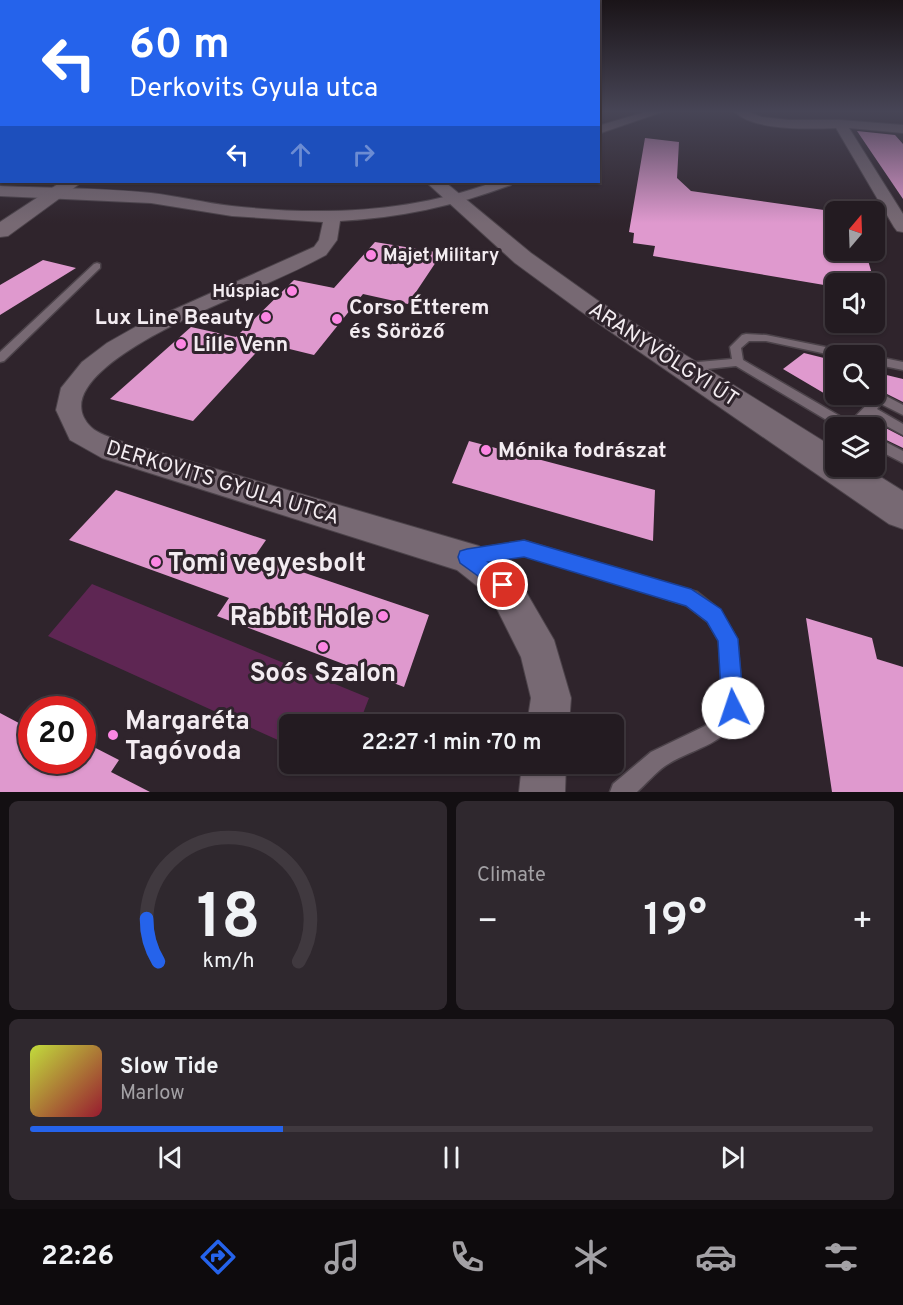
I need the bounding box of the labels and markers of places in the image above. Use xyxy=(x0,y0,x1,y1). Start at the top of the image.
place label: Majet Military xyxy=(383,245,499,268)
marker: Majet Military xyxy=(364,248,378,262)
place label: Húspiac xyxy=(212,281,280,304)
marker: Húspiac xyxy=(285,284,299,298)
place label: Corso Étterem és Söröző xyxy=(349,294,489,346)
place label: Lux Line Beauty xyxy=(95,305,254,332)
marker: Lux Line Beauty xyxy=(259,310,273,324)
marker: Corso Étterem és Söröző xyxy=(330,312,344,326)
place label: Lille Venn xyxy=(193,332,288,359)
marker: Lille Venn xyxy=(174,337,188,351)
place label: Mónika fodrászat xyxy=(498,438,667,465)
marker: Mónika fodrászat xyxy=(479,443,493,457)
place label: Tomi vegyesbolt xyxy=(168,548,366,581)
marker: Tomi vegyesbolt xyxy=(149,555,163,569)
pin xyxy=(477,559,528,610)
place label: Rabbit Hole xyxy=(230,602,371,635)
marker: Rabbit Hole xyxy=(376,609,390,623)
marker: Soós Szalon xyxy=(316,640,330,654)
place label: Soós Szalon xyxy=(250,658,396,691)
place label: Margaréta Tagóvoda xyxy=(125,706,250,769)
marker: Margaréta Tagóvoda xyxy=(106,728,120,742)

